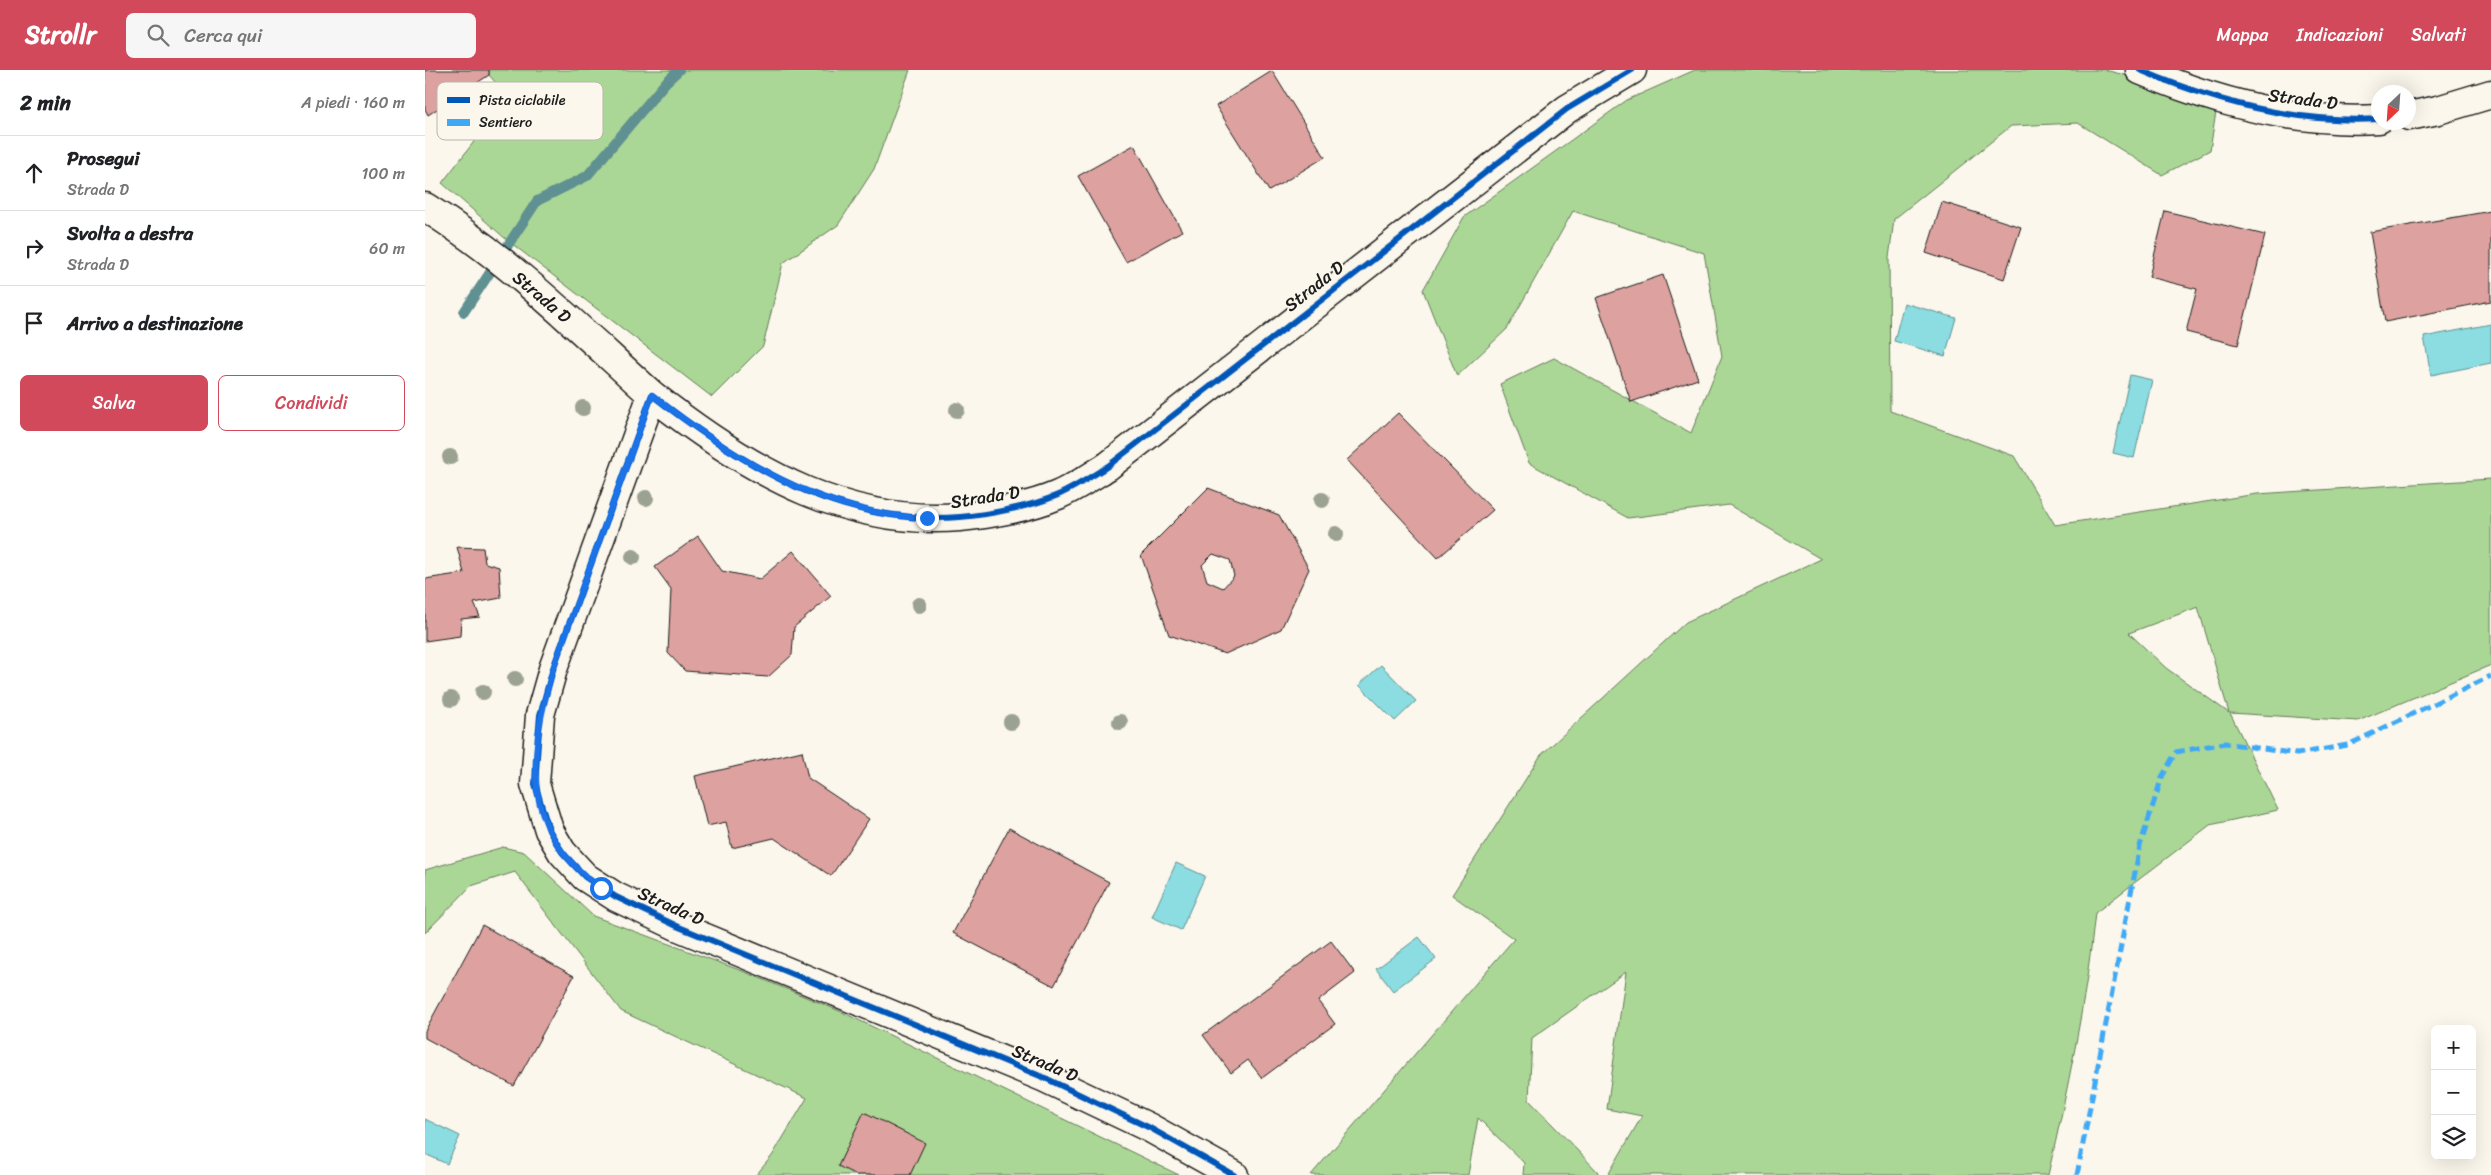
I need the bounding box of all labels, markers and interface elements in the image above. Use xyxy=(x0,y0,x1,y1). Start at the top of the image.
search box xyxy=(126,13,476,58)
text: Strollr xyxy=(25,14,96,56)
text: Cerca qui xyxy=(184,19,262,52)
text: Mappa xyxy=(2216,19,2268,51)
text: Indicazioni xyxy=(2296,19,2383,51)
text: Salvati xyxy=(2411,19,2466,51)
icon: search xyxy=(144,21,172,49)
street label: Strada D xyxy=(2267,79,2340,119)
legend xyxy=(437,82,603,140)
text: 2 min xyxy=(20,84,71,122)
north arrow xyxy=(2371,85,2416,130)
text: A piedi · 160 m xyxy=(301,88,405,117)
text: Pista ciclabile xyxy=(479,88,566,113)
text: Sentiero xyxy=(479,110,532,135)
text: Prosegui xyxy=(67,142,140,175)
icon: ahead xyxy=(20,159,48,187)
text: 100 m xyxy=(361,159,405,188)
text: Strada D xyxy=(67,175,129,204)
text: Svolta a destra xyxy=(67,217,193,250)
icon: right xyxy=(20,234,48,262)
text: 60 m xyxy=(369,234,405,263)
text: Strada D xyxy=(67,250,129,279)
street label: Strada D xyxy=(1277,252,1351,320)
street label: Strada D xyxy=(505,262,579,332)
text: Arrivo a destinazione xyxy=(67,307,243,340)
icon: arrive xyxy=(20,309,48,337)
button: Salva xyxy=(20,375,208,431)
button: Condividi xyxy=(218,375,405,431)
street label: Strada D xyxy=(948,476,1022,518)
route end xyxy=(916,507,939,530)
route start xyxy=(590,877,613,900)
street label: Strada D xyxy=(633,877,709,935)
map controls xyxy=(2431,1025,2476,1160)
button: + xyxy=(2431,1025,2476,1070)
street label: Strada D xyxy=(1007,1035,1083,1091)
button: − xyxy=(2431,1070,2476,1115)
button: layers xyxy=(2431,1115,2476,1160)

